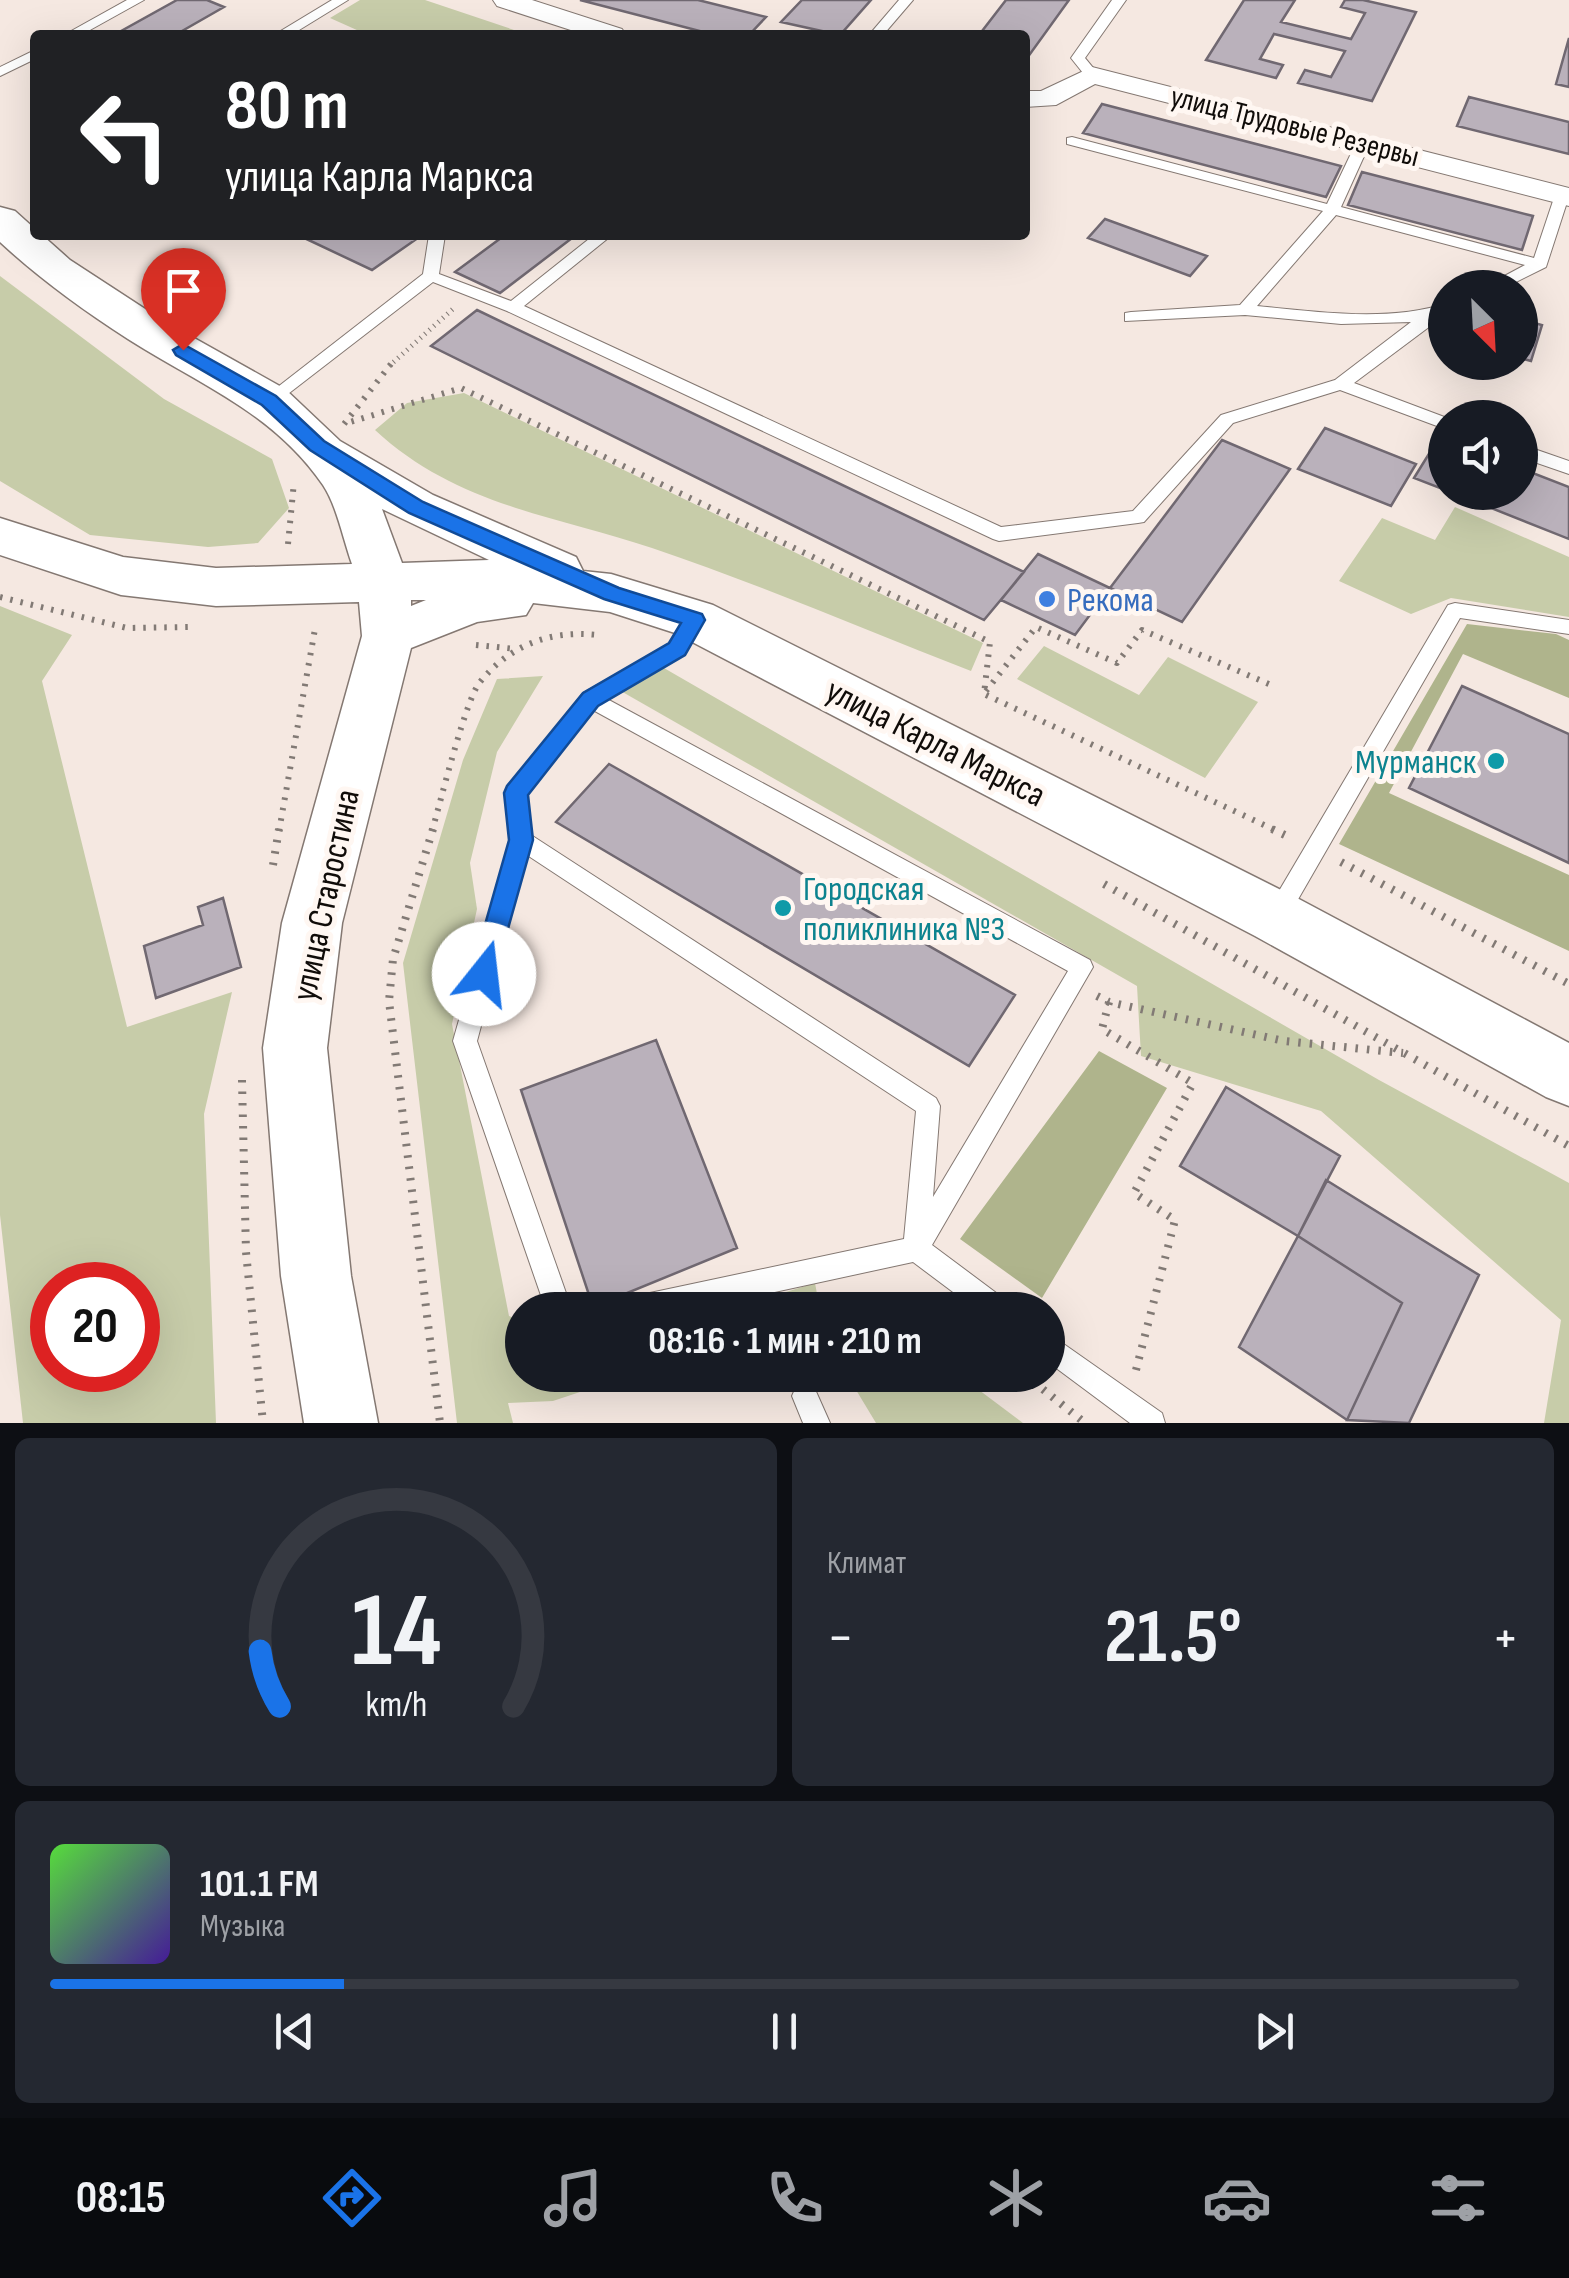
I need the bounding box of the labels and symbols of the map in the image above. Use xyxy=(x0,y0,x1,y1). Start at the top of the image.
street label: улица Трудовые Резервы xyxy=(1167,79,1423,175)
pin xyxy=(141,248,226,351)
north arrow xyxy=(1428,270,1538,380)
place label: Рекома xyxy=(1067,579,1154,622)
marker: Рекома xyxy=(1036,588,1058,610)
street label: улица Карла Маркса xyxy=(818,670,1052,817)
place label: Мурманск xyxy=(1355,741,1477,784)
marker: Мурманск xyxy=(1485,750,1507,772)
street label: улица Старостина xyxy=(283,786,370,1005)
place label: Городская поликлиника №3 xyxy=(803,868,1005,951)
marker: Городская поликлиника №3 xyxy=(772,897,794,919)
position arrow xyxy=(432,922,536,1026)
speed limit sign: 20 xyxy=(30,1262,160,1392)

